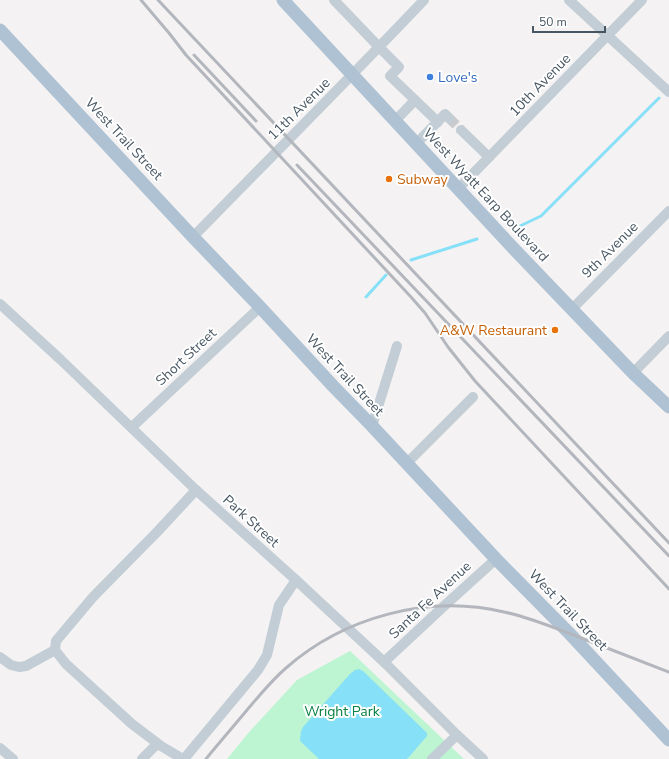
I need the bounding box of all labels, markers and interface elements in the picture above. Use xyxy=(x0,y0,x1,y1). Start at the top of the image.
scale bar xyxy=(533,8,605,34)
text: 50 m xyxy=(539,14,567,30)
street label: 10th Avenue xyxy=(505,49,575,121)
place label: Love's xyxy=(438,68,478,87)
marker: Love's xyxy=(425,72,435,82)
street label: 11th Avenue xyxy=(264,74,334,144)
street label: West Trail Street xyxy=(81,94,167,184)
street label: West Wyatt Earp Boulevard xyxy=(419,124,553,266)
place label: Subway xyxy=(397,170,449,189)
marker: Subway xyxy=(384,174,394,184)
street label: 9th Avenue xyxy=(578,218,642,282)
place label: A&W Restaurant xyxy=(440,321,547,340)
street label: Short Street xyxy=(152,324,220,390)
marker: A&W Restaurant xyxy=(550,325,560,335)
street label: West Trail Street xyxy=(302,330,388,420)
street label: Park Street xyxy=(219,491,283,551)
street label: Santa Fe Avenue xyxy=(385,557,475,643)
street label: West Trail Street xyxy=(524,565,612,655)
park label: Wright Park xyxy=(304,702,381,721)

